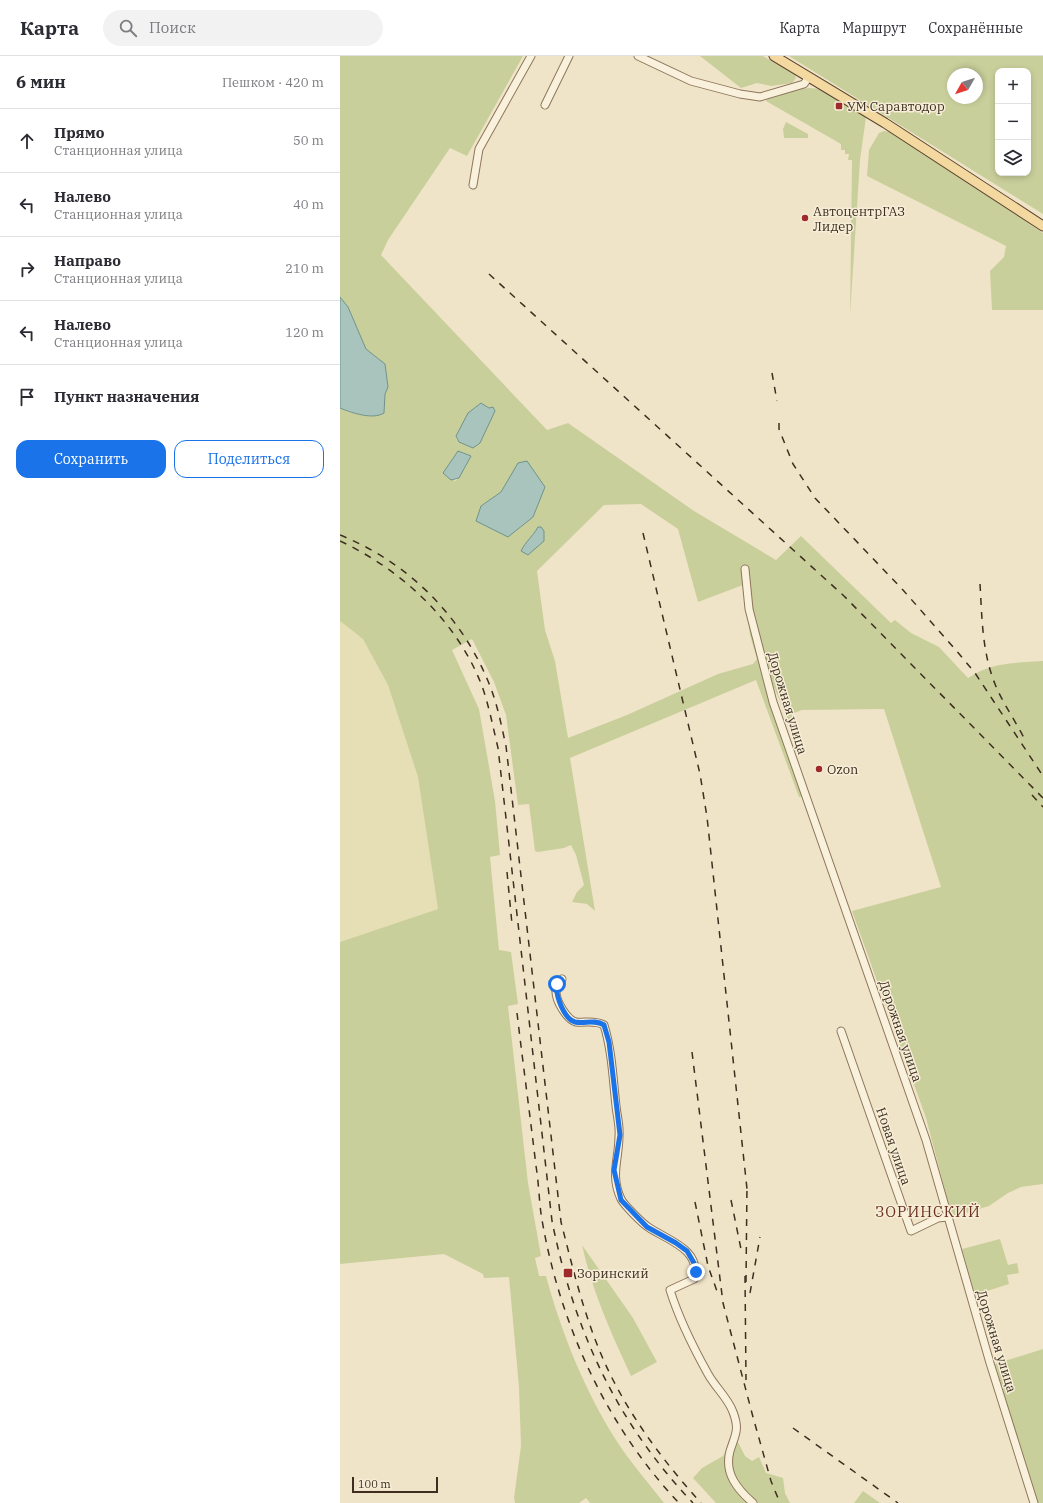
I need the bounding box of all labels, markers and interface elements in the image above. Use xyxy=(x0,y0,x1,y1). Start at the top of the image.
search box xyxy=(103,10,383,46)
text: Карта xyxy=(20,16,79,40)
icon: search xyxy=(117,17,139,39)
text: Поиск xyxy=(149,18,196,37)
text: Карта xyxy=(779,19,820,37)
text: Маршрут xyxy=(842,19,906,37)
text: Сохранённые xyxy=(928,19,1023,37)
north arrow xyxy=(947,68,983,104)
map controls xyxy=(995,68,1031,176)
button: + xyxy=(995,68,1031,104)
text: 6 мин xyxy=(16,71,66,93)
text: Пешком · 420 m xyxy=(222,74,324,91)
place label: УМ Саравтодор xyxy=(847,98,945,115)
marker: УМ Саравтодор xyxy=(834,101,844,111)
button: − xyxy=(995,104,1031,140)
text: Прямо xyxy=(54,123,105,142)
icon: ahead xyxy=(16,130,38,152)
text: 50 m xyxy=(293,132,324,149)
button: layers xyxy=(995,140,1031,176)
text: Станционная улица xyxy=(54,142,183,159)
text: Налево xyxy=(54,187,111,206)
icon: left xyxy=(16,194,38,216)
text: 40 m xyxy=(293,196,324,213)
place label: АвтоцентрГАЗ Лидер xyxy=(813,203,905,235)
text: Станционная улица xyxy=(54,206,183,223)
marker: АвтоцентрГАЗ Лидер xyxy=(800,213,810,223)
text: Направо xyxy=(54,251,121,270)
icon: right xyxy=(16,258,38,280)
text: 210 m xyxy=(285,260,324,277)
text: Станционная улица xyxy=(54,270,183,287)
text: Налево xyxy=(54,315,111,334)
icon: left xyxy=(16,322,38,344)
text: 120 m xyxy=(285,324,324,341)
text: Станционная улица xyxy=(54,334,183,351)
icon: arrive xyxy=(16,386,38,408)
text: Пункт назначения xyxy=(54,387,200,406)
button: Сохранить xyxy=(16,440,166,478)
button: Поделиться xyxy=(174,440,324,478)
street label: Дорожная улица xyxy=(764,650,811,757)
place label: Ozon xyxy=(827,761,858,778)
marker: Ozon xyxy=(814,764,824,774)
route start xyxy=(548,975,566,993)
street label: Дорожная улица xyxy=(875,978,926,1084)
street label: Новая улица xyxy=(872,1105,915,1187)
district label: ЗОРИНСКИЙ xyxy=(875,1202,981,1221)
route end xyxy=(687,1263,705,1281)
place label: Зоринский xyxy=(577,1265,649,1282)
marker: Зоринский xyxy=(562,1267,574,1279)
street label: Дорожная улица xyxy=(973,1288,1020,1395)
scale bar xyxy=(352,1475,438,1494)
text: 100 m xyxy=(358,1477,391,1491)

